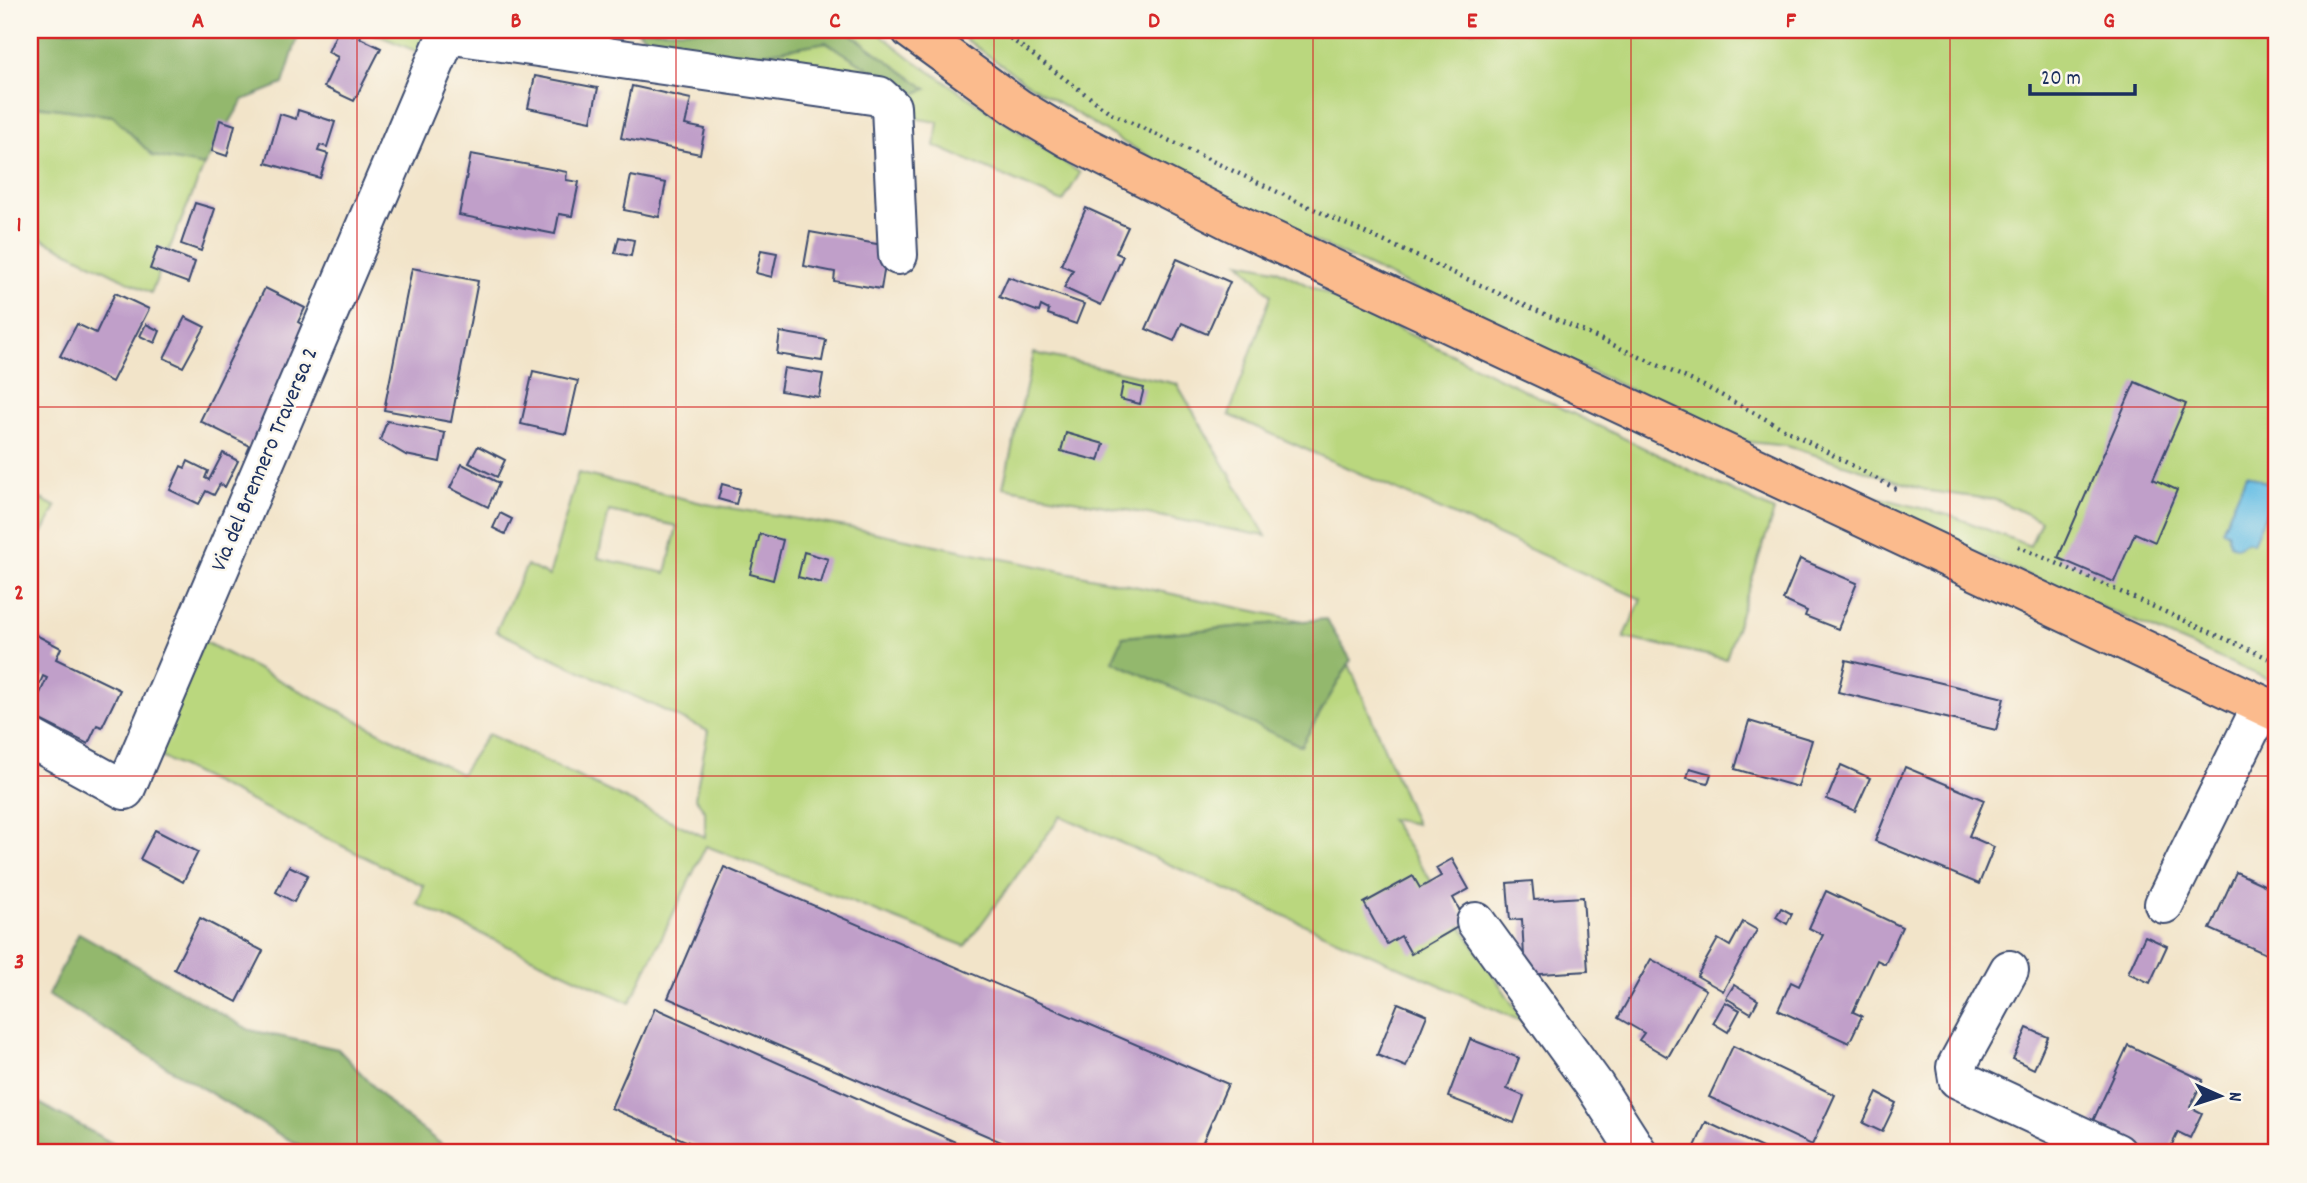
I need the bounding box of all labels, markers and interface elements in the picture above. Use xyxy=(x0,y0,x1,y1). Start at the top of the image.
text: A xyxy=(192,6,204,39)
text: B xyxy=(511,6,522,39)
text: C xyxy=(829,6,841,39)
text: D xyxy=(1148,6,1160,39)
text: E xyxy=(1467,6,1478,39)
text: F xyxy=(1786,6,1797,39)
text: G xyxy=(2103,6,2115,39)
scale bar xyxy=(2030,52,2136,96)
text: 20 m xyxy=(2041,65,2081,95)
text: 1 xyxy=(16,210,22,243)
street label: Via del Brennero Traversa 2 xyxy=(204,343,328,577)
text: 2 xyxy=(14,578,24,611)
text: 3 xyxy=(14,947,24,980)
north arrow xyxy=(2184,1060,2254,1130)
text: N xyxy=(2220,1091,2247,1102)

